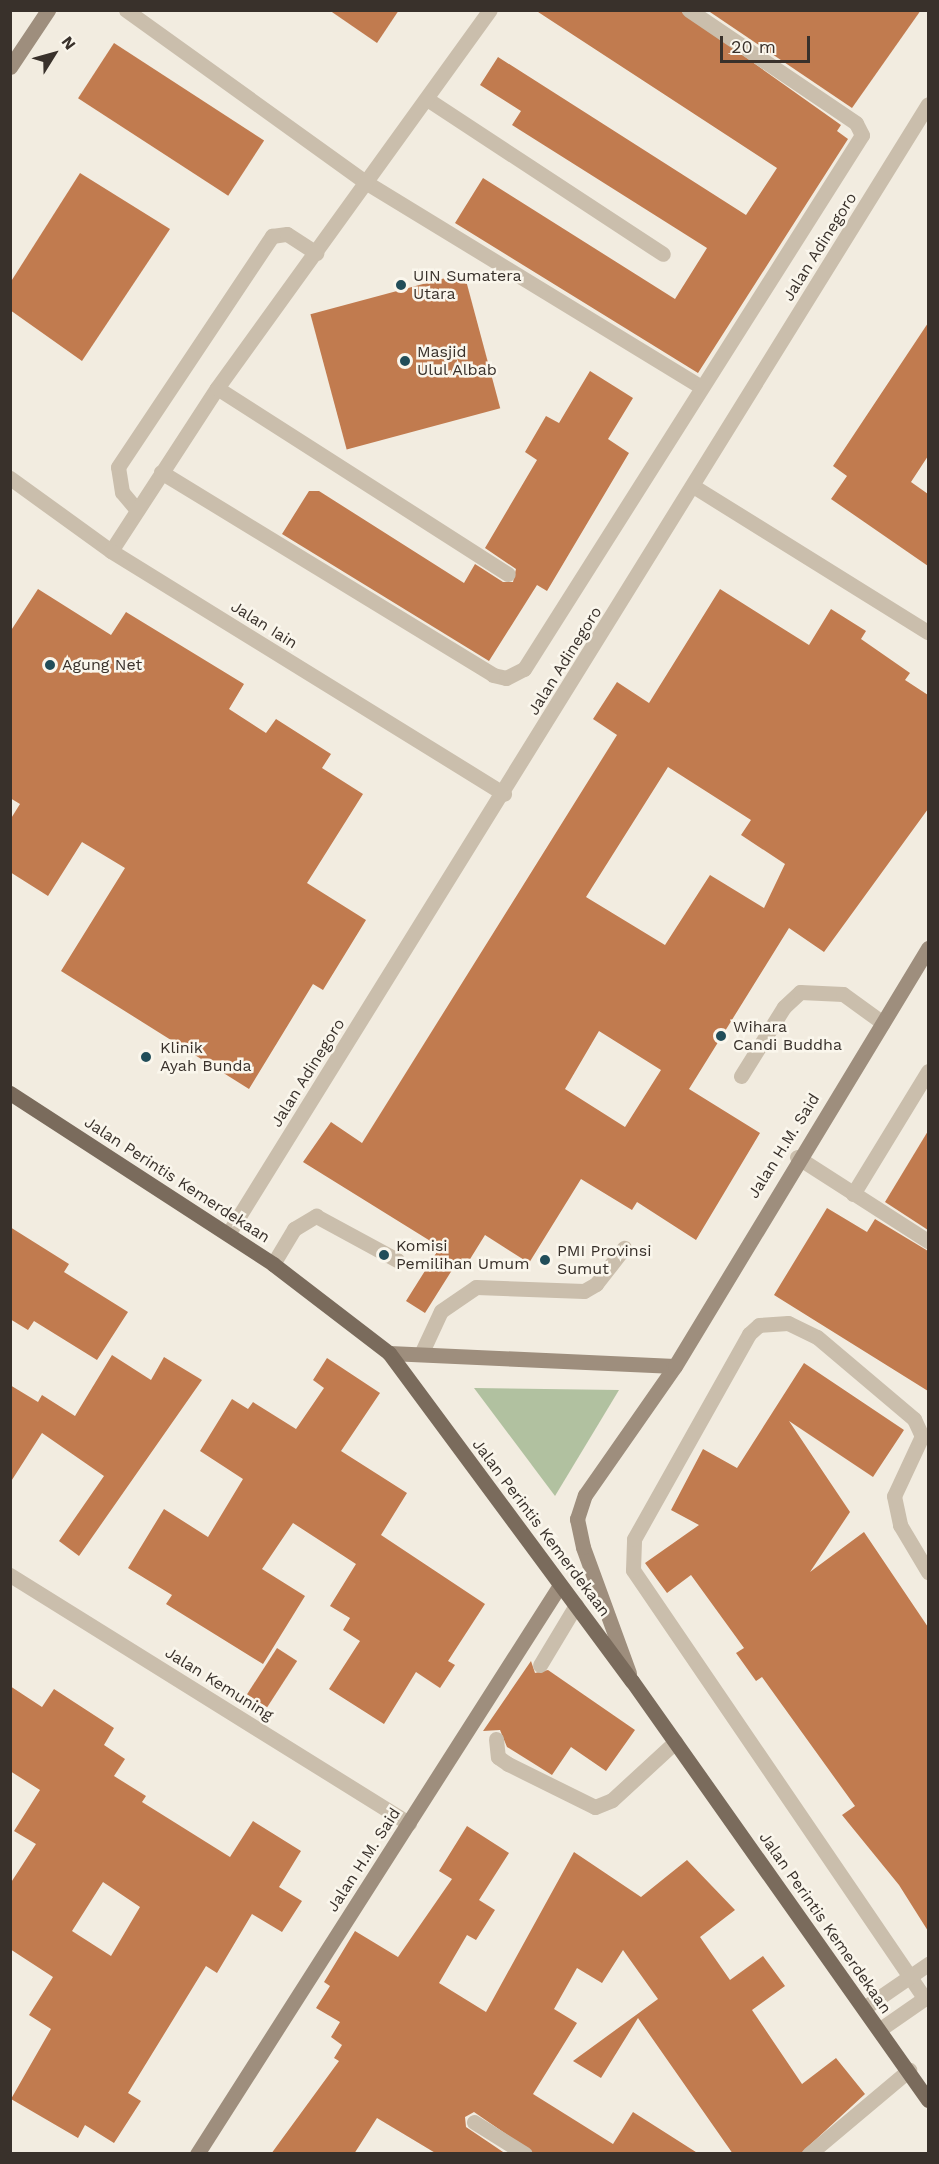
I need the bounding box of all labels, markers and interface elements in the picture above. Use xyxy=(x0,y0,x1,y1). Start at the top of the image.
north arrow xyxy=(24,24,84,84)
scale bar xyxy=(723,24,813,62)
text: N xyxy=(58,32,80,53)
text: 20 m xyxy=(731,36,776,57)
street label: Jalan Adinegoro xyxy=(779,189,861,305)
place label: UIN Sumatera Utara xyxy=(413,266,522,304)
marker: UIN Sumatera Utara xyxy=(394,278,408,292)
place label: Masjid Ulul Albab xyxy=(417,342,498,380)
marker: Masjid Ulul Albab xyxy=(398,354,412,368)
street label: Jalan Iain xyxy=(227,597,301,653)
street label: Jalan Adinegoro xyxy=(524,603,606,719)
place label: Agung Net xyxy=(62,655,142,675)
marker: Agung Net xyxy=(43,658,57,672)
street label: Jalan Adinegoro xyxy=(267,1015,349,1131)
place label: Wihara Candi Buddha xyxy=(733,1017,842,1055)
marker: Wihara Candi Buddha xyxy=(714,1029,728,1043)
place label: Klinik Ayah Bunda xyxy=(160,1038,252,1076)
marker: Klinik Ayah Bunda xyxy=(137,1048,155,1066)
street label: Jalan H.M. Said xyxy=(744,1090,824,1202)
street label: Jalan Perintis Kemerdekaan xyxy=(81,1113,273,1247)
place label: Komisi Pemilihan Umum xyxy=(396,1236,529,1274)
place label: PMI Provinsi Sumut xyxy=(557,1241,651,1279)
marker: Komisi Pemilihan Umum xyxy=(377,1248,391,1262)
marker: PMI Provinsi Sumut xyxy=(538,1253,552,1267)
street label: Jalan Perintis Kemerdekaan xyxy=(468,1435,614,1621)
street label: Jalan Kemuning xyxy=(161,1643,277,1725)
street label: Jalan H.M. Said xyxy=(323,1804,405,1916)
street label: Jalan Perintis Kemerdekaan xyxy=(755,1828,895,2018)

